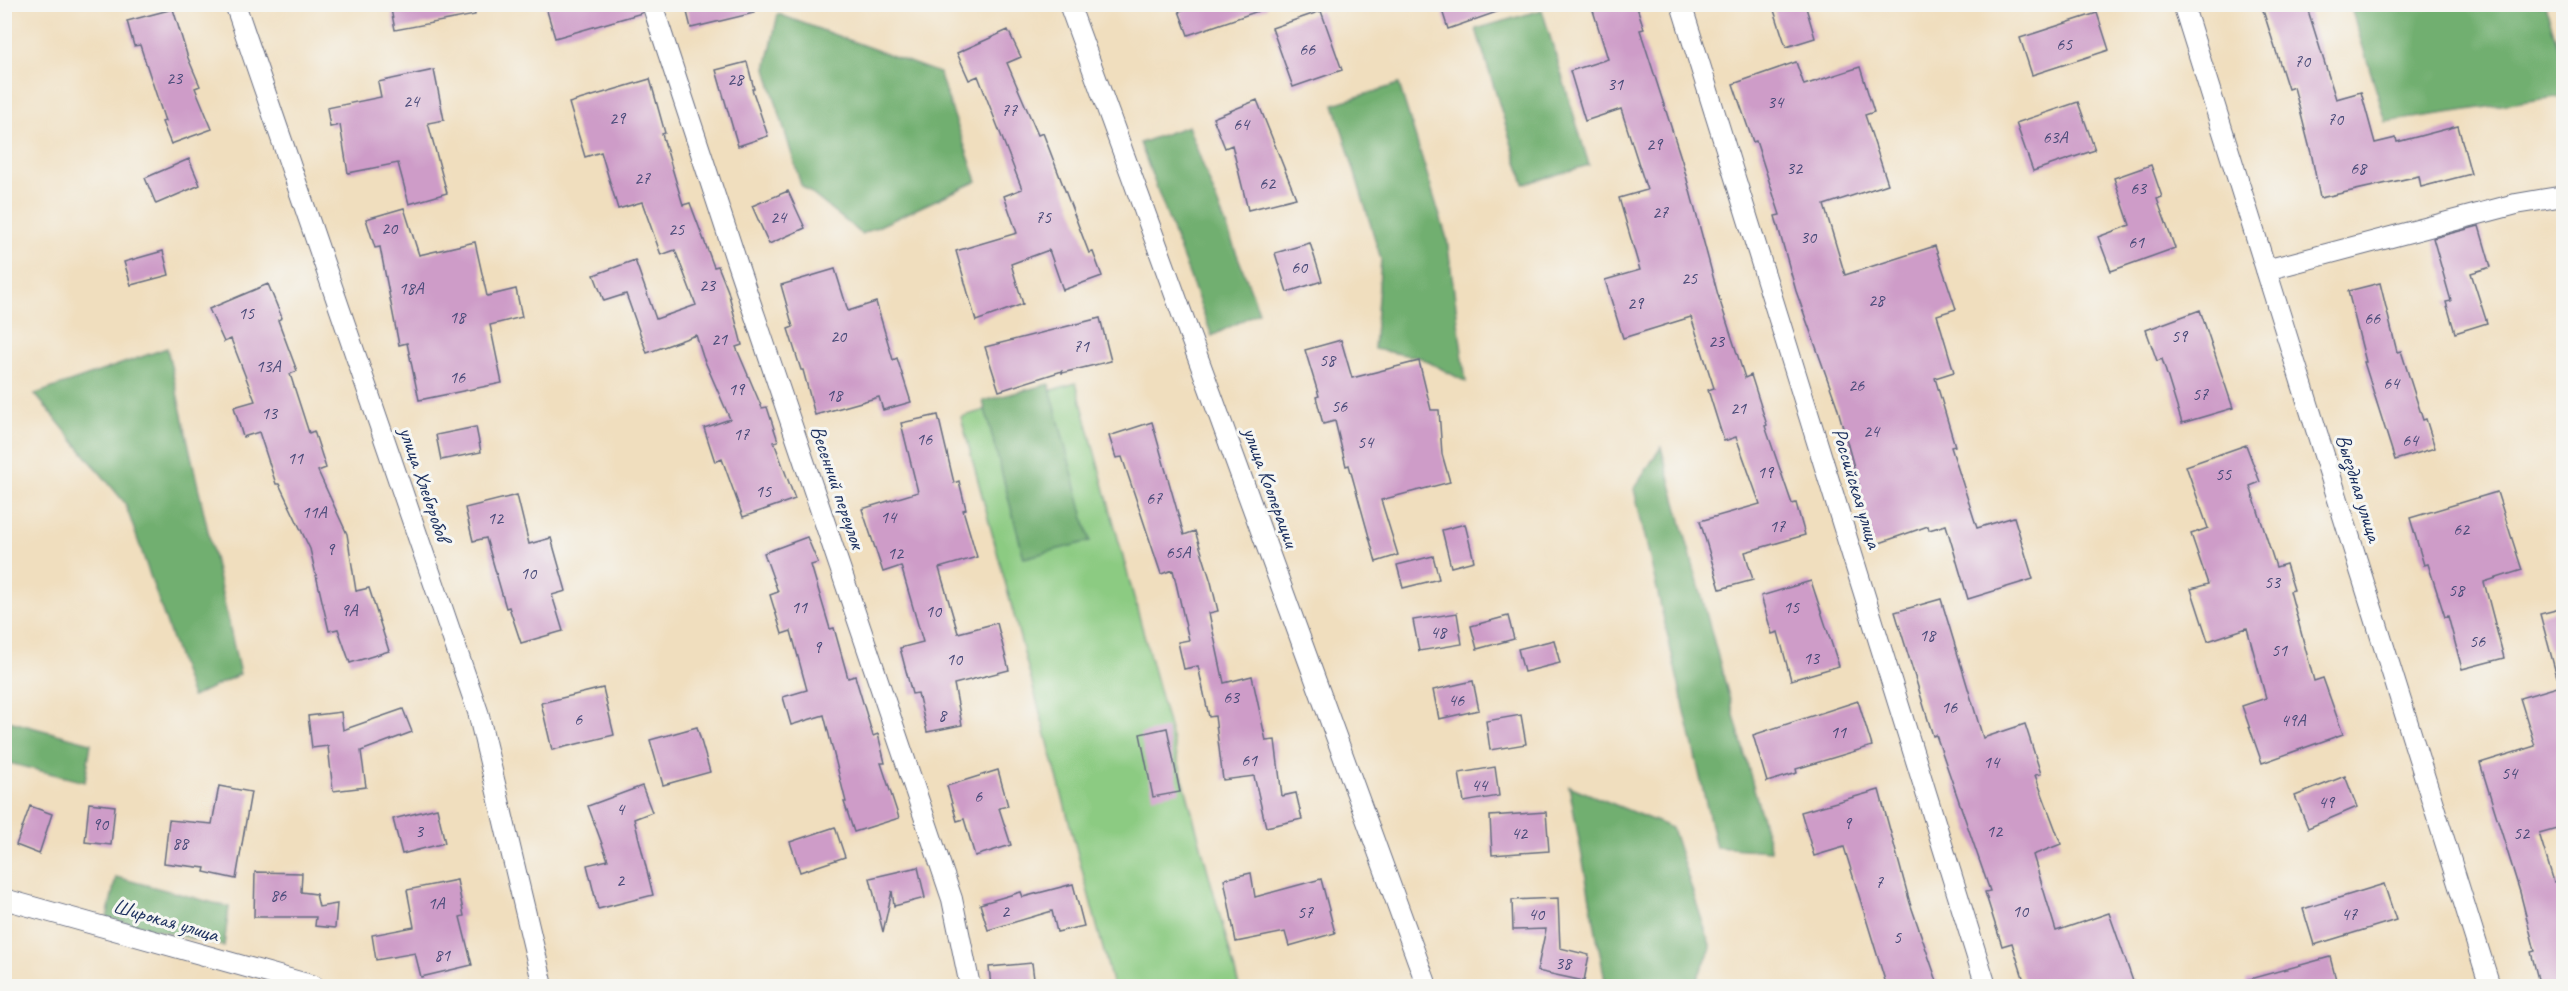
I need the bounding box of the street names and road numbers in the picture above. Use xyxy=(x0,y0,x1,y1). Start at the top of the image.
street label: улица Хлеборобов xyxy=(393,422,458,549)
street label: Весенний переулок xyxy=(805,422,872,554)
street label: улица Кооперации xyxy=(1237,422,1306,553)
street label: Российская улица xyxy=(1826,425,1888,553)
street label: Выездная улица xyxy=(2329,431,2388,547)
street label: Широкая улица xyxy=(110,893,223,948)

